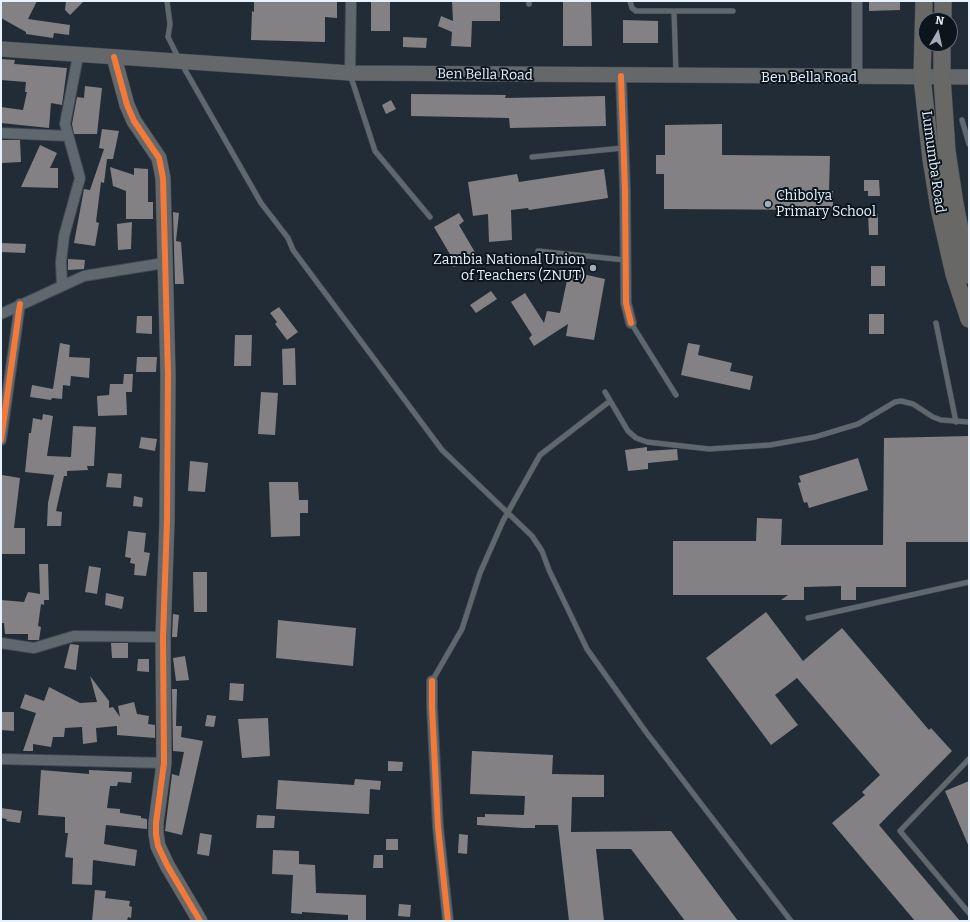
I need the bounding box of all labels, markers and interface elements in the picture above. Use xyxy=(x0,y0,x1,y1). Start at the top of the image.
north arrow xyxy=(918,12,958,52)
text: N xyxy=(935,14,945,28)
street label: Ben Bella Road xyxy=(437,66,533,84)
street label: Ben Bella Road xyxy=(761,70,857,86)
street label: Lumumba Road xyxy=(918,110,948,214)
place label: Chibolya Primary School xyxy=(776,188,876,220)
marker: Chibolya Primary School xyxy=(763,199,773,209)
place label: Zambia National Union of Teachers (ZNUT) xyxy=(433,252,585,284)
marker: Zambia National Union of Teachers (ZNUT) xyxy=(588,263,598,273)

